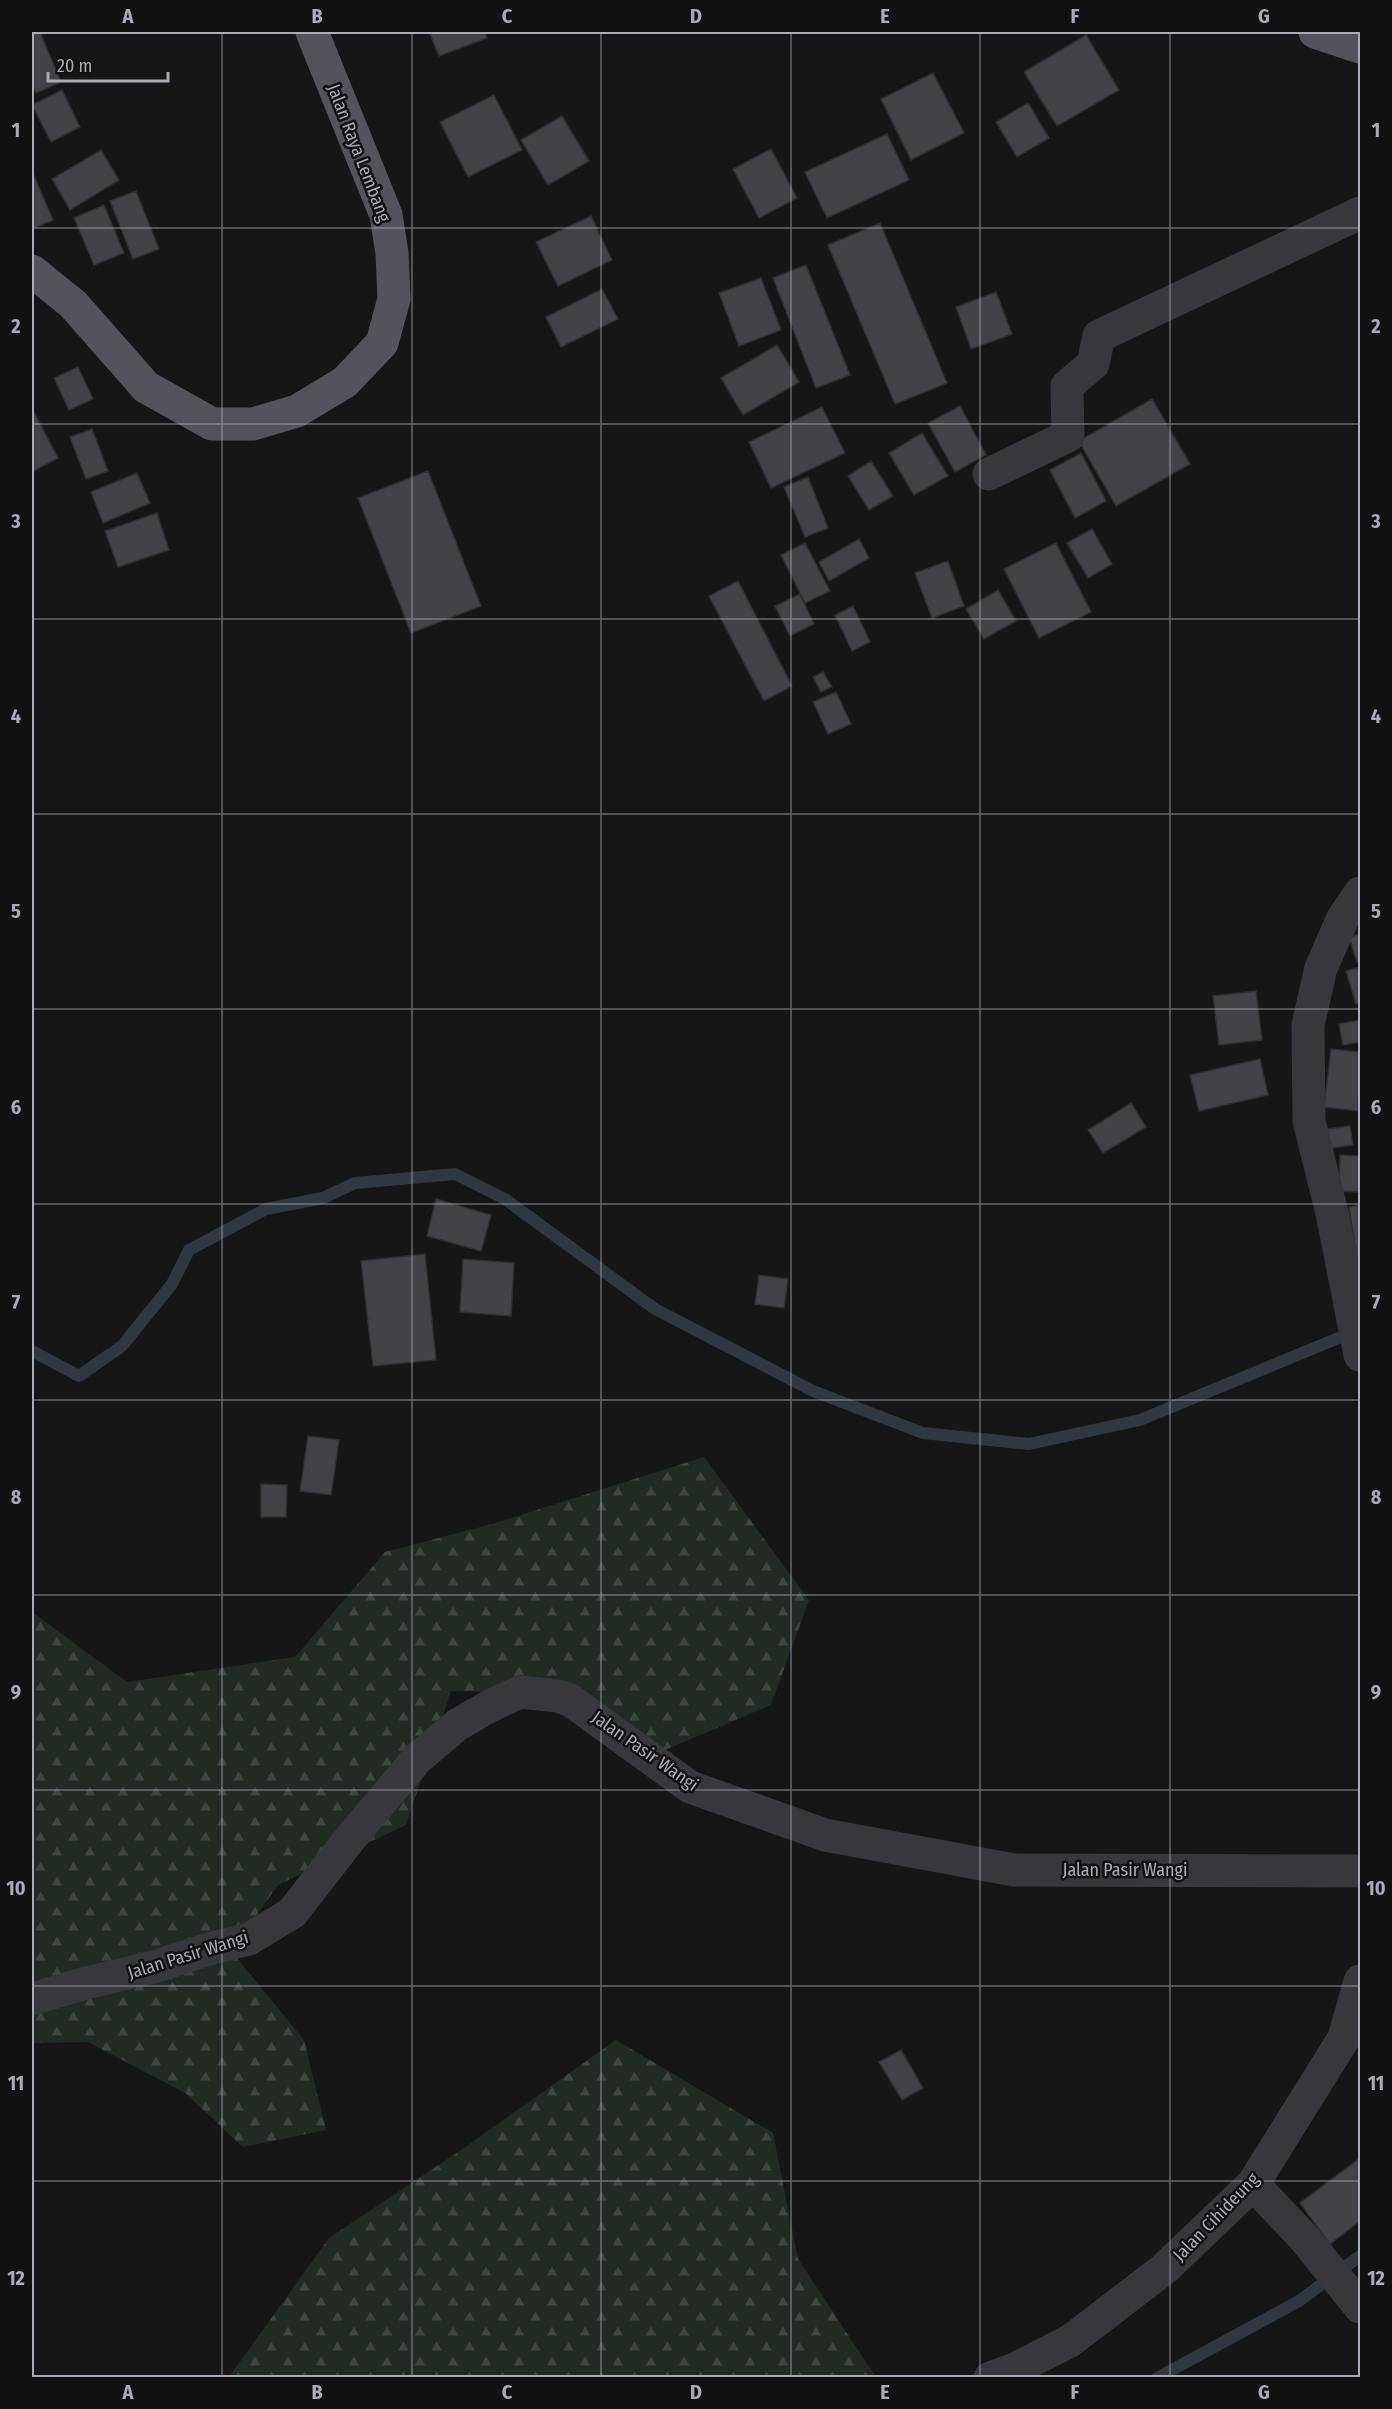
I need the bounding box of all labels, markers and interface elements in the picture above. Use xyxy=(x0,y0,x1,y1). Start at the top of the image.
text: A xyxy=(122,4,135,28)
text: B xyxy=(311,4,323,28)
text: C xyxy=(502,4,513,28)
text: D xyxy=(690,4,702,28)
text: E xyxy=(880,4,890,28)
text: F xyxy=(1071,4,1080,28)
text: G xyxy=(1258,4,1270,28)
scale bar xyxy=(48,45,168,83)
text: 20 m xyxy=(57,55,92,77)
street label: Jalan Raya Lembang xyxy=(323,81,396,226)
text: 1 xyxy=(12,118,20,142)
text: 1 xyxy=(1372,118,1380,142)
text: 2 xyxy=(10,314,21,338)
text: 2 xyxy=(1370,314,1381,338)
text: 3 xyxy=(10,509,21,533)
text: 3 xyxy=(1370,509,1381,533)
text: 4 xyxy=(11,704,21,728)
text: 4 xyxy=(1371,704,1381,728)
text: 5 xyxy=(11,899,21,923)
text: 5 xyxy=(1371,899,1381,923)
text: 6 xyxy=(11,1095,21,1119)
text: 6 xyxy=(1371,1095,1381,1119)
text: 7 xyxy=(12,1290,21,1314)
text: 7 xyxy=(1372,1290,1381,1314)
text: 8 xyxy=(11,1485,22,1509)
text: 8 xyxy=(1371,1485,1382,1509)
text: 9 xyxy=(11,1680,21,1704)
text: 9 xyxy=(1371,1680,1381,1704)
street label: Jalan Pasir Wangi xyxy=(588,1706,702,1796)
street label: Jalan Pasir Wangi xyxy=(1063,1859,1187,1881)
text: 10 xyxy=(6,1876,26,1900)
text: 10 xyxy=(1366,1876,1386,1900)
street label: Jalan Pasir Wangi xyxy=(125,1926,251,1984)
text: 11 xyxy=(8,2071,24,2095)
text: 11 xyxy=(1368,2071,1384,2095)
street label: Jalan Cihideung xyxy=(1168,2168,1264,2266)
text: 12 xyxy=(7,2266,25,2290)
text: 12 xyxy=(1367,2266,1385,2290)
text: A xyxy=(122,2380,135,2404)
text: B xyxy=(311,2380,323,2404)
text: C xyxy=(502,2380,513,2404)
text: D xyxy=(690,2380,702,2404)
text: E xyxy=(880,2380,890,2404)
text: F xyxy=(1071,2380,1080,2404)
text: G xyxy=(1258,2380,1270,2404)

